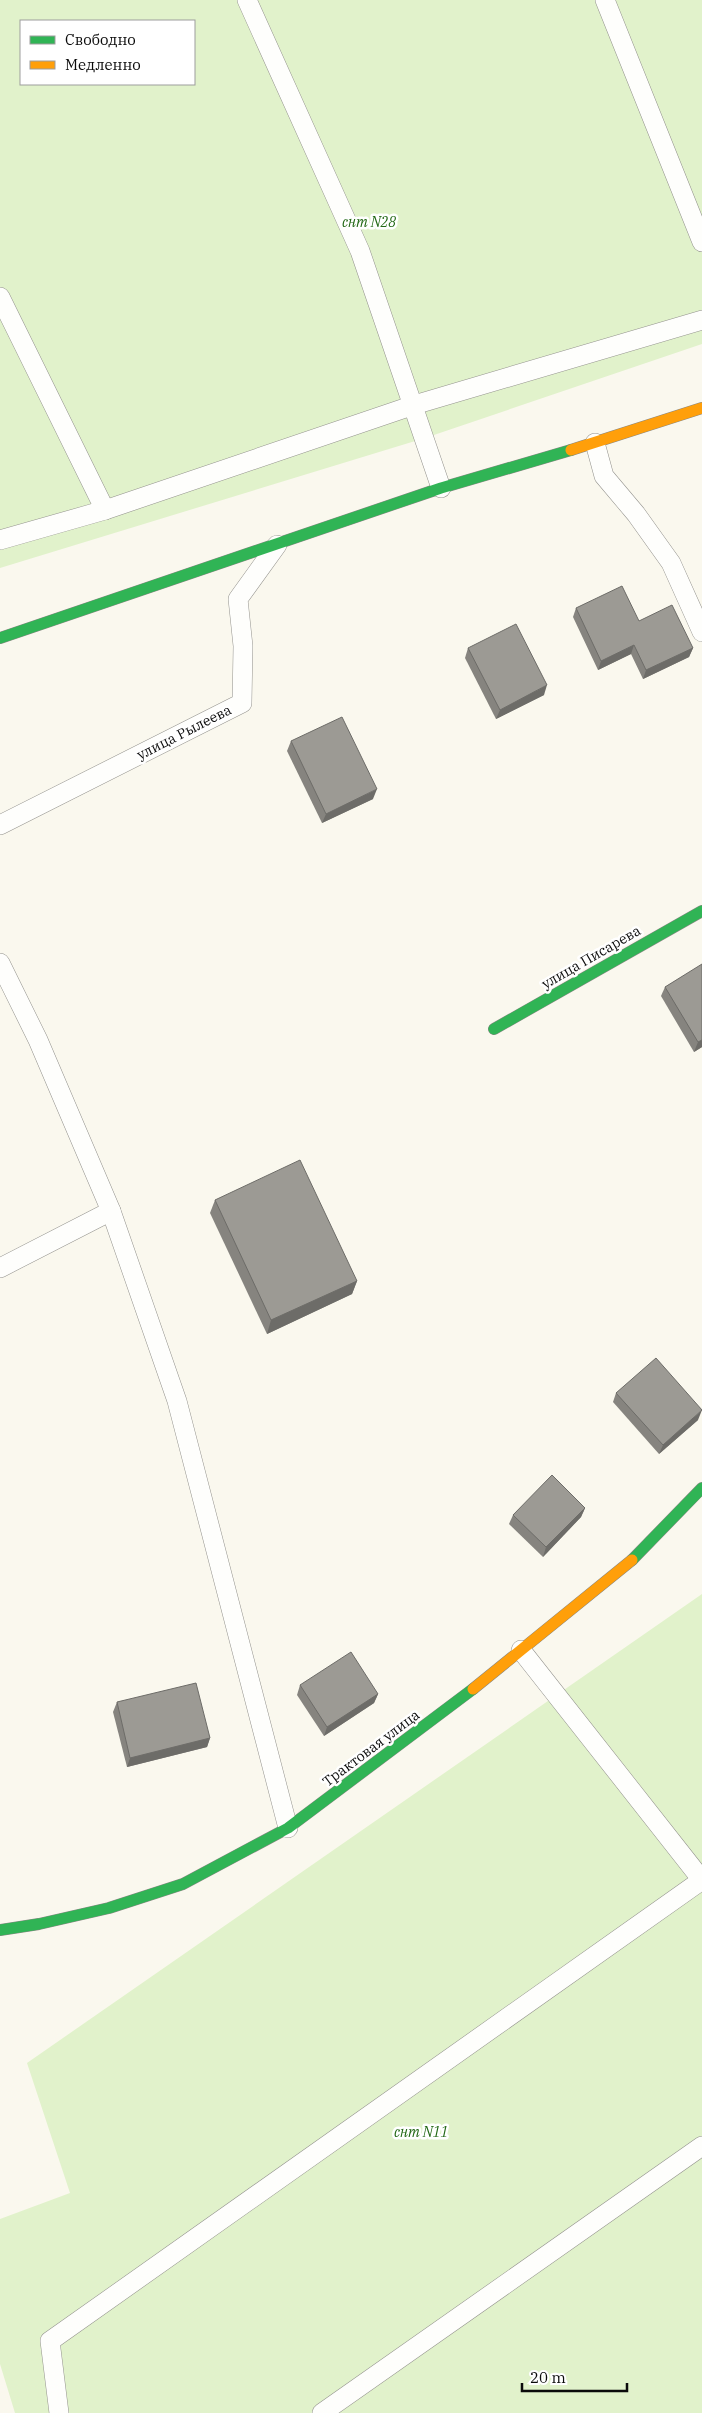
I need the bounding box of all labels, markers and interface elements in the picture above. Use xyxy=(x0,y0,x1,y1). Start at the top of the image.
legend xyxy=(20,20,195,85)
text: Свободно xyxy=(65,30,136,49)
text: Медленно xyxy=(65,55,141,74)
park label: снт N28 xyxy=(342,213,396,231)
street label: улица Рылеева xyxy=(134,700,235,764)
street label: улица Писарева xyxy=(538,921,644,993)
street label: Трактовая улица xyxy=(319,1705,423,1790)
park label: снт N11 xyxy=(394,2123,448,2141)
scale bar xyxy=(522,2360,627,2392)
text: 20 m xyxy=(530,2368,566,2387)

